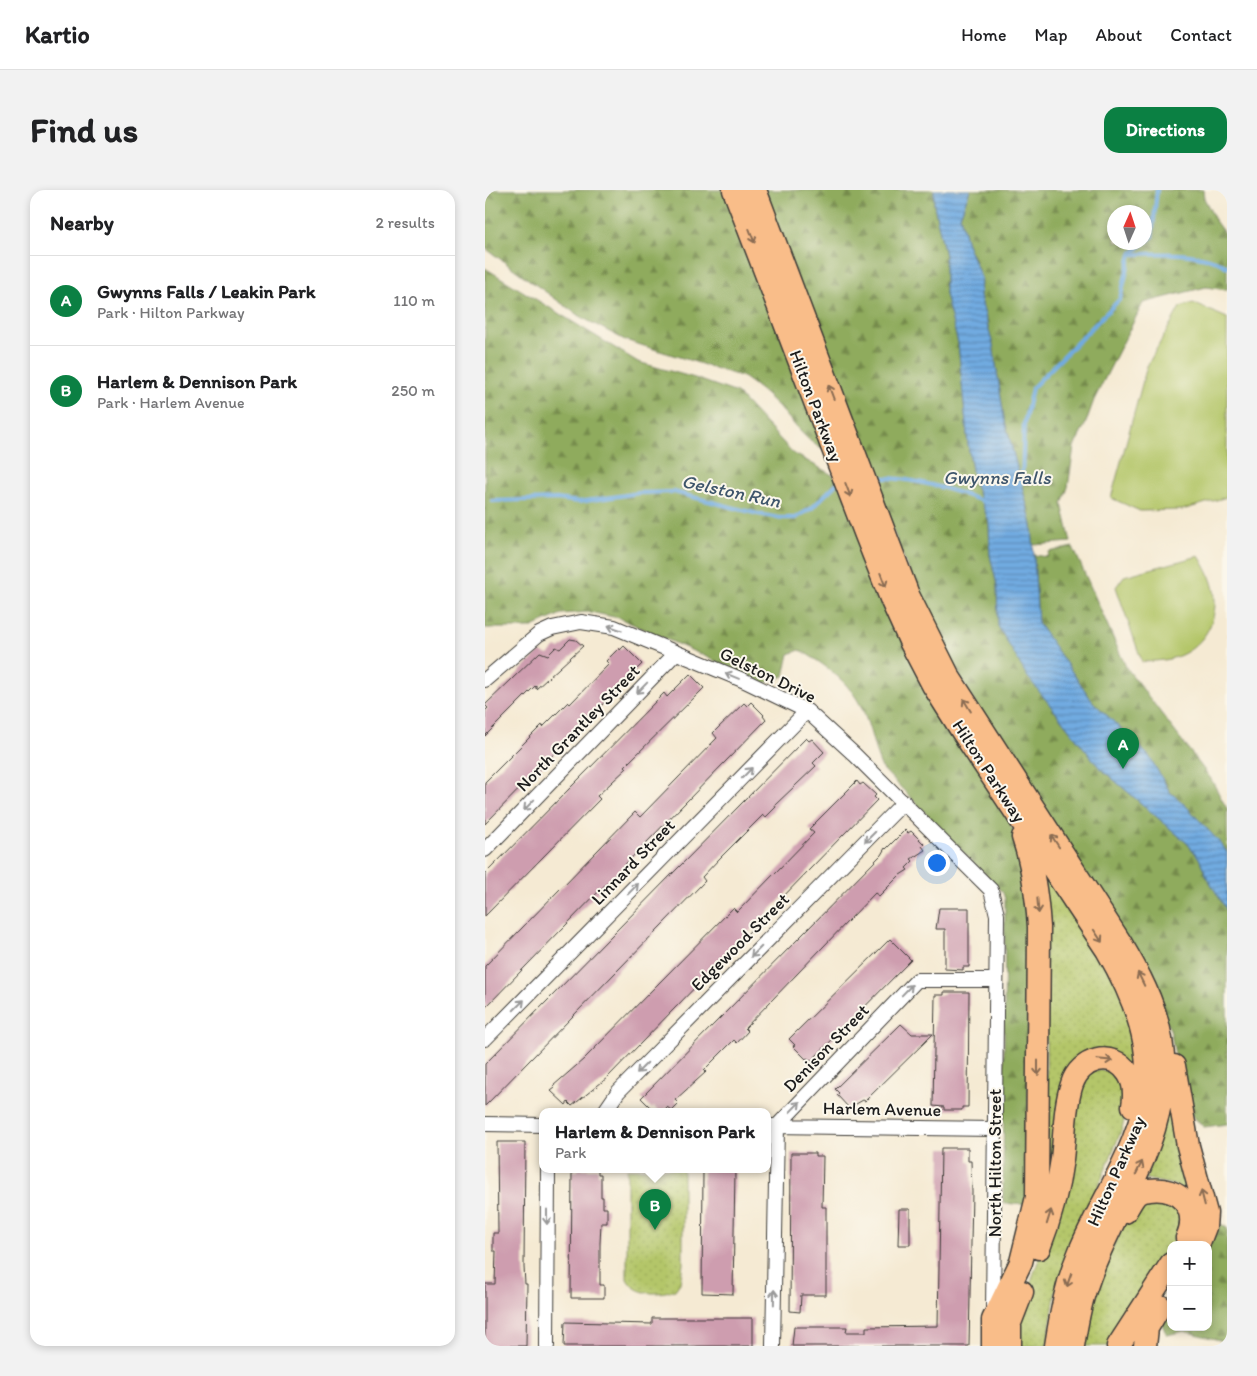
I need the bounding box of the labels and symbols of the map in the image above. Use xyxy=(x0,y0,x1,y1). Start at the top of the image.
north arrow xyxy=(1107,205,1152,250)
one-way arrow xyxy=(748,227,757,243)
street label: Hilton Parkway xyxy=(785,347,848,466)
one-way arrow xyxy=(825,385,835,400)
water label: Gwynns Falls xyxy=(943,466,1052,489)
water label: Gelston Run xyxy=(680,469,783,513)
one-way arrow xyxy=(844,482,853,497)
one-way arrow xyxy=(879,572,889,587)
one-way arrow xyxy=(608,623,623,632)
street label: Gelston Drive xyxy=(716,642,820,708)
street label: North Grantley Street xyxy=(512,660,645,796)
one-way arrow xyxy=(724,671,740,680)
one-way arrow xyxy=(636,682,648,694)
one-way arrow xyxy=(961,698,971,712)
street label: Hilton Parkway xyxy=(948,715,1031,827)
pin: A xyxy=(1107,728,1139,769)
one-way arrow xyxy=(741,767,753,779)
one-way arrow xyxy=(523,798,535,811)
street label: Linnard Street xyxy=(586,814,680,910)
one-way arrow xyxy=(864,830,876,843)
one-way arrow xyxy=(1050,835,1060,849)
your location xyxy=(924,850,950,876)
one-way arrow xyxy=(627,882,639,895)
street label: Edgewood Street xyxy=(686,888,794,996)
one-way arrow xyxy=(1033,897,1042,913)
one-way arrow xyxy=(1092,929,1103,943)
one-way arrow xyxy=(750,946,762,959)
one-way arrow xyxy=(1136,972,1145,987)
one-way arrow xyxy=(901,983,913,996)
one-way arrow xyxy=(513,998,525,1011)
street label: Denison Street xyxy=(778,999,874,1097)
one-way arrow xyxy=(1096,1056,1112,1065)
one-way arrow xyxy=(1034,1060,1043,1076)
one-way arrow xyxy=(636,1062,648,1074)
street label: North Hilton Street xyxy=(984,1088,1006,1237)
street label: Harlem Avenue xyxy=(823,1097,941,1121)
one-way arrow xyxy=(789,1101,801,1113)
street label: Hilton Parkway xyxy=(1082,1112,1150,1229)
one-way arrow xyxy=(1135,1161,1144,1176)
pin: B xyxy=(639,1189,671,1230)
one-way arrow xyxy=(1198,1190,1207,1206)
one-way arrow xyxy=(542,1209,552,1225)
one-way arrow xyxy=(1045,1209,1055,1225)
one-way arrow xyxy=(1064,1272,1073,1288)
one-way arrow xyxy=(769,1290,779,1306)

